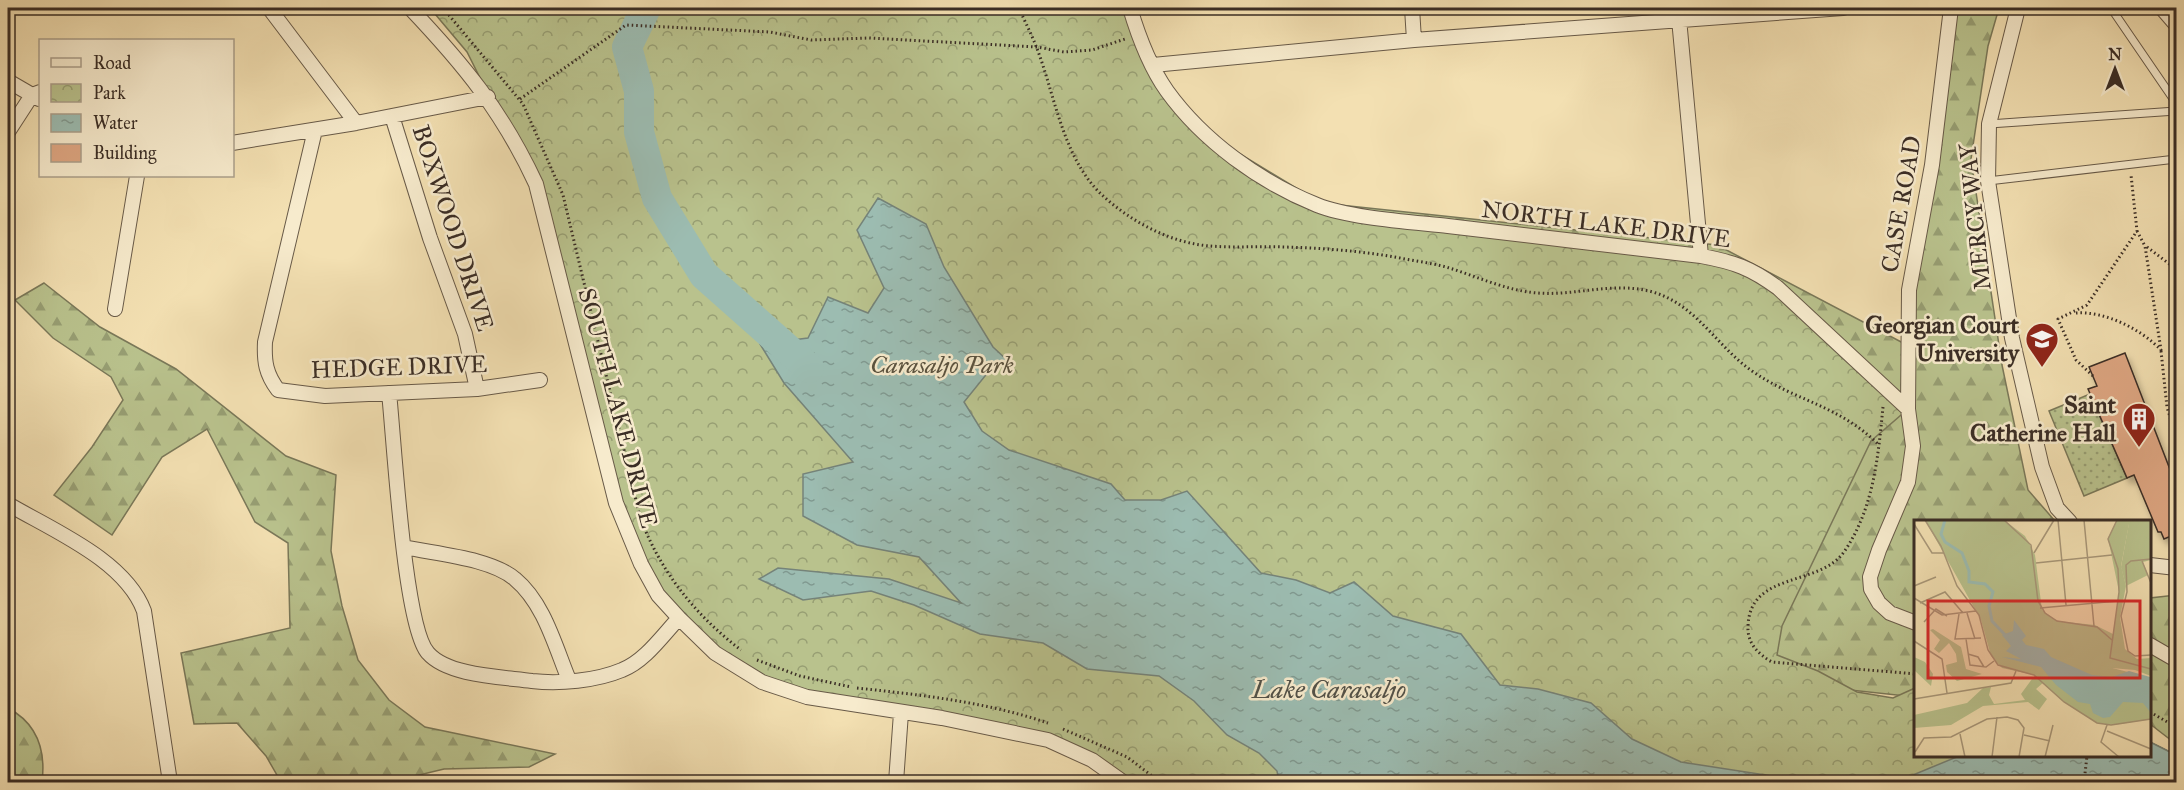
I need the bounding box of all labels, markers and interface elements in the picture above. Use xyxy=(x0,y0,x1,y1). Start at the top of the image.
legend xyxy=(39,39,234,177)
north arrow xyxy=(2085,39,2145,99)
text: N xyxy=(2108,45,2122,64)
text: Road xyxy=(93,52,131,74)
text: Park xyxy=(93,82,126,104)
text: Water xyxy=(93,112,138,134)
street label: BOXWOOD DRIVE xyxy=(406,121,500,335)
street label: CASE ROAD xyxy=(1874,133,1928,275)
street label: MERCY WAY xyxy=(1952,141,1998,292)
text: Building xyxy=(93,142,157,165)
street label: NORTH LAKE DRIVE xyxy=(1480,194,1732,254)
street label: SOUTH LAKE DRIVE xyxy=(572,285,664,531)
place label: Georgian Court University xyxy=(1865,310,2021,368)
school or university icon: Georgian Court University xyxy=(2024,321,2060,368)
street label: HEDGE DRIVE xyxy=(310,349,488,385)
park label: Carasaljo Park xyxy=(870,350,1014,380)
place label: Saint Catherine Hall xyxy=(1970,390,2117,448)
building icon: Saint Catherine Hall xyxy=(2121,401,2157,448)
inset map xyxy=(1914,520,2151,757)
water label: Lake Carasaljo xyxy=(1251,673,1406,705)

